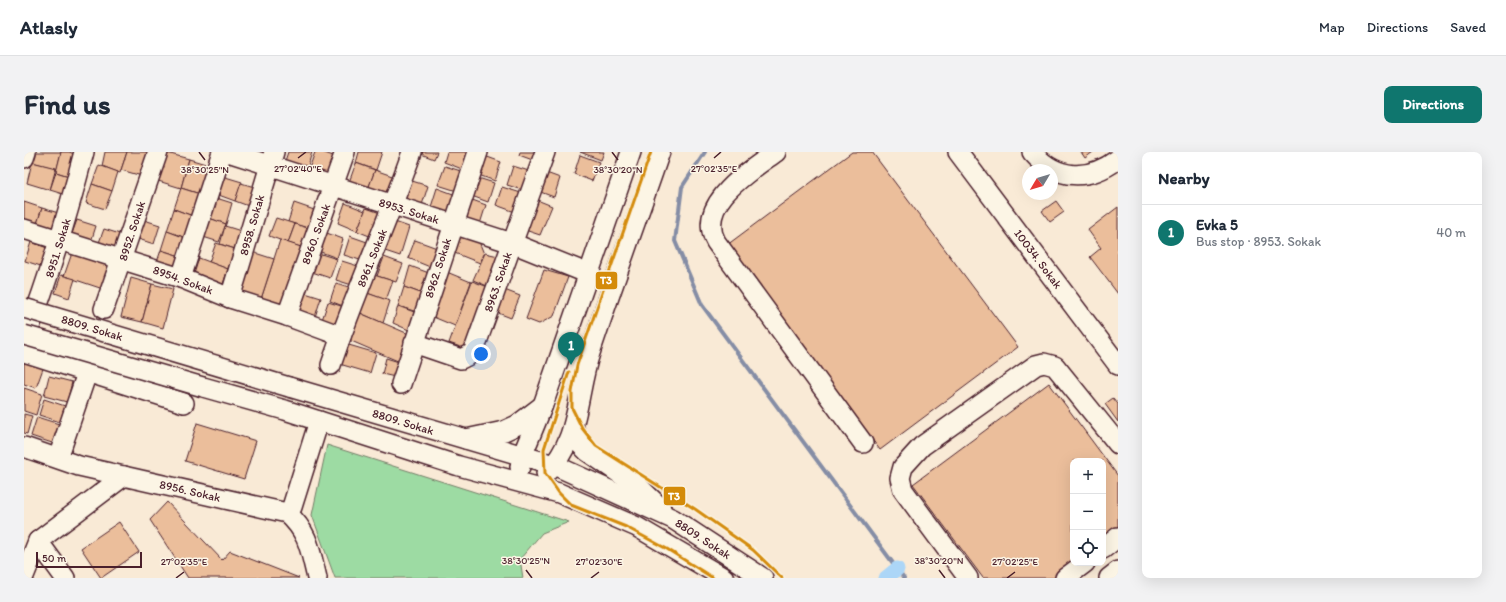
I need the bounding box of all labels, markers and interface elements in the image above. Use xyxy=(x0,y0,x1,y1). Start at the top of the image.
text: Atlasly xyxy=(20,16,77,39)
text: Map xyxy=(1319,19,1345,36)
text: Directions xyxy=(1367,19,1428,36)
text: Saved xyxy=(1450,19,1486,36)
button: Directions xyxy=(1384,86,1482,123)
text: Find us xyxy=(24,87,111,121)
text: 27°02'40"E xyxy=(274,162,322,175)
text: 27°02'35"E xyxy=(691,162,738,175)
text: 38°30'25"N xyxy=(181,163,229,176)
text: 38°30'20"N xyxy=(593,163,643,176)
north arrow xyxy=(1022,164,1058,200)
text: Nearby xyxy=(1158,168,1210,188)
street label: 8958. Sokak xyxy=(237,193,267,257)
street label: 8953. Sokak xyxy=(377,195,441,227)
street label: 8952. Sokak xyxy=(116,199,148,263)
street label: 8960. Sokak xyxy=(299,202,333,266)
text: Evka 5 xyxy=(1196,216,1238,234)
street label: 8951. Sokak xyxy=(42,217,74,279)
text: 1 xyxy=(1168,225,1174,240)
text: 40 m xyxy=(1436,225,1466,240)
street label: 10034. Sokak xyxy=(1011,226,1065,292)
street label: 8961. Sokak xyxy=(354,227,390,289)
text: Bus stop · 8953. Sokak xyxy=(1196,234,1321,249)
street label: 8962. Sokak xyxy=(422,236,454,300)
street label: 8963. Sokak xyxy=(481,250,515,314)
street label: 8954. Sokak xyxy=(151,263,215,297)
line badge: T3 xyxy=(595,271,618,290)
text: T3 xyxy=(599,274,612,287)
street label: 8809. Sokak xyxy=(60,312,124,344)
pin: 1 xyxy=(558,332,584,365)
your location xyxy=(471,344,491,364)
street label: 8809. Sokak xyxy=(371,406,435,438)
map controls xyxy=(1070,458,1106,566)
button: + xyxy=(1070,458,1106,494)
street label: 8956. Sokak xyxy=(158,477,222,505)
line badge: T3 xyxy=(663,486,686,506)
text: T3 xyxy=(667,490,680,503)
button: − xyxy=(1070,494,1106,530)
street label: 8809. Sokak xyxy=(673,516,733,562)
button: locate xyxy=(1070,530,1106,566)
scale bar xyxy=(36,550,142,569)
text: 50 m xyxy=(42,552,66,565)
text: 38°30'25"N xyxy=(502,554,550,567)
text: 38°30'20"N xyxy=(914,554,964,567)
text: 27°02'35"E xyxy=(161,555,208,568)
text: 27°02'30"E xyxy=(575,555,623,568)
text: 27°02'25"E xyxy=(992,555,1039,568)

